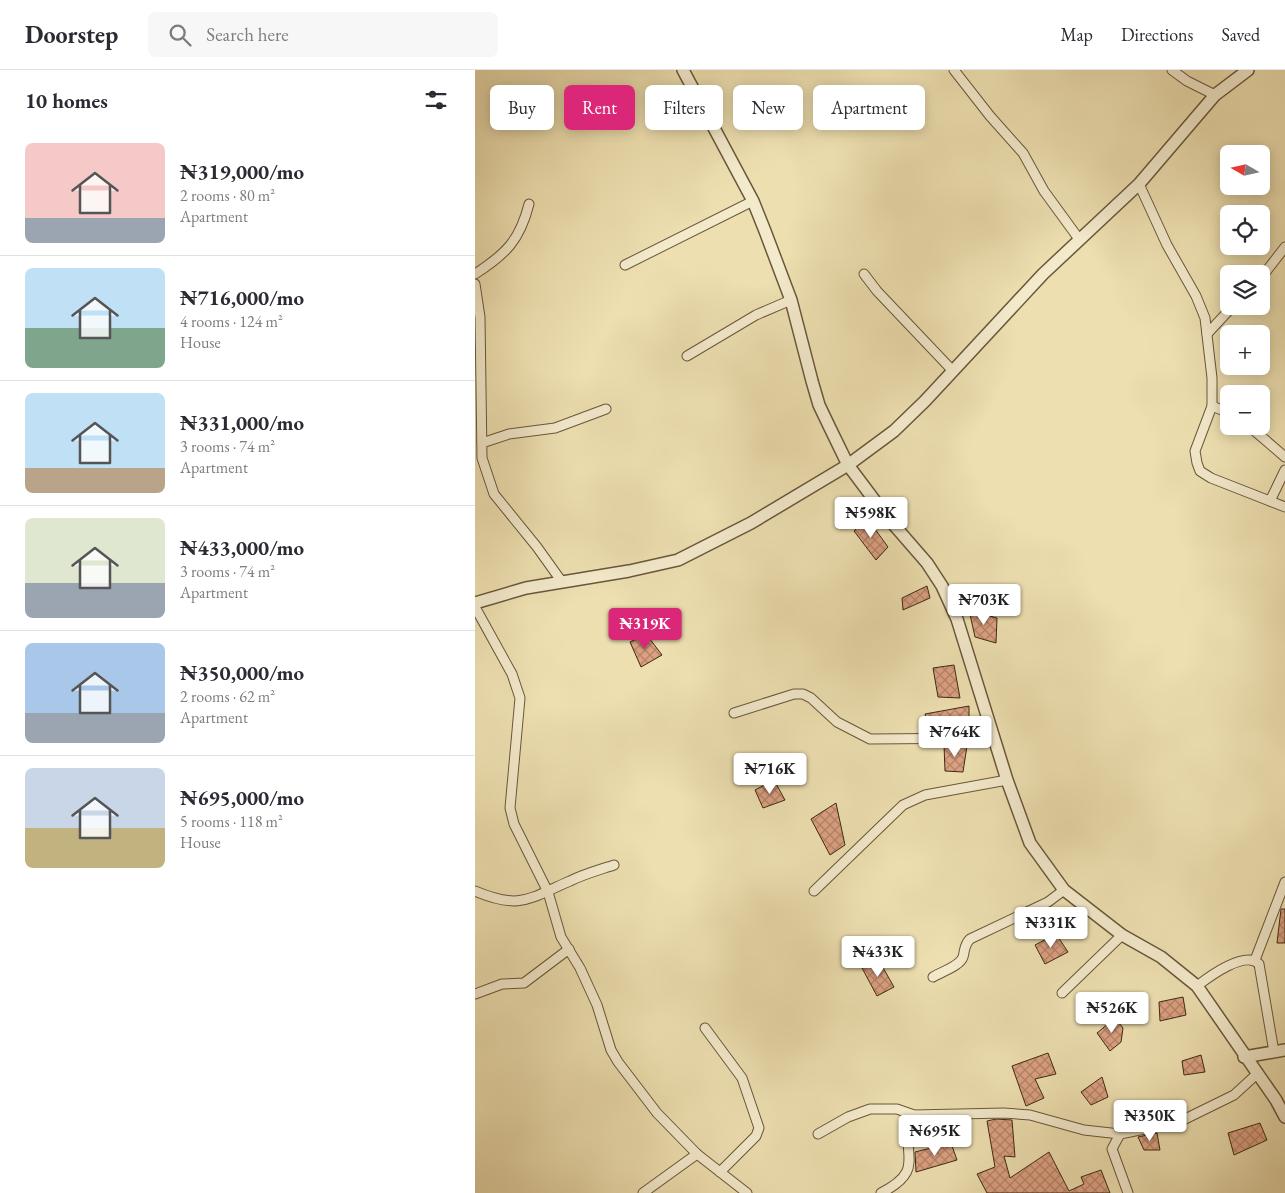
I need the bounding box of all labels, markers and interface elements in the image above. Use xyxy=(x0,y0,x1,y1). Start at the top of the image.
search box xyxy=(148,12,498,57)
text: Doorstep xyxy=(25,19,118,50)
icon: search xyxy=(166,21,194,49)
text: Search here xyxy=(206,22,289,47)
text: Map xyxy=(1061,23,1093,46)
text: Directions xyxy=(1121,23,1193,46)
text: Saved xyxy=(1221,23,1260,46)
chip: Buy xyxy=(490,85,554,130)
chip: Rent xyxy=(564,85,635,130)
chip: Filters xyxy=(645,85,723,130)
chip: New xyxy=(733,85,803,130)
chip: Apartment xyxy=(813,85,925,130)
icon: filters xyxy=(422,86,450,114)
text: 10 homes xyxy=(25,87,108,114)
north arrow xyxy=(1220,145,1270,195)
map controls xyxy=(1220,145,1270,435)
text: ₦319,000/mo xyxy=(180,158,304,185)
icon: home xyxy=(65,163,125,223)
text: 2 rooms · 80 m² xyxy=(180,185,275,206)
button: locate xyxy=(1220,205,1270,255)
text: Apartment xyxy=(180,206,248,227)
button: layers xyxy=(1220,265,1270,315)
text: ₦716,000/mo xyxy=(180,284,304,311)
icon: home xyxy=(65,288,125,348)
text: 4 rooms · 124 m² xyxy=(180,311,283,332)
button: + xyxy=(1220,325,1270,375)
text: House xyxy=(180,332,221,353)
button: − xyxy=(1220,385,1270,435)
text: ₦331,000/mo xyxy=(180,409,304,436)
icon: home xyxy=(65,413,125,473)
text: 3 rooms · 74 m² xyxy=(180,436,275,457)
text: Apartment xyxy=(180,457,248,478)
pin: ₦598K xyxy=(836,496,906,539)
text: ₦598K xyxy=(846,502,896,523)
text: ₦433,000/mo xyxy=(180,534,304,561)
icon: home xyxy=(65,538,125,598)
text: 3 rooms · 74 m² xyxy=(180,561,275,582)
text: Apartment xyxy=(180,582,248,603)
pin: ₦703K xyxy=(949,584,1019,626)
text: ₦703K xyxy=(959,589,1009,610)
pin: ₦319K xyxy=(610,608,680,650)
text: ₦319K xyxy=(620,613,670,634)
text: ₦350,000/mo xyxy=(180,659,304,686)
icon: home xyxy=(65,663,125,723)
text: 2 rooms · 62 m² xyxy=(180,686,275,707)
text: Apartment xyxy=(180,707,248,728)
pin: ₦764K xyxy=(920,716,990,758)
text: ₦764K xyxy=(930,721,980,742)
pin: ₦716K xyxy=(735,752,805,795)
text: ₦716K xyxy=(745,758,795,779)
text: ₦695,000/mo xyxy=(180,784,304,811)
icon: home xyxy=(65,788,125,848)
text: 5 rooms · 118 m² xyxy=(180,811,283,832)
text: House xyxy=(180,832,221,853)
pin: ₦331K xyxy=(1016,906,1086,949)
text: ₦331K xyxy=(1026,912,1076,933)
pin: ₦433K xyxy=(843,936,913,978)
text: ₦433K xyxy=(853,941,903,962)
pin: ₦526K xyxy=(1077,992,1147,1034)
text: ₦526K xyxy=(1087,997,1137,1018)
pin: ₦350K xyxy=(1115,1100,1185,1142)
text: ₦350K xyxy=(1125,1105,1175,1126)
pin: ₦695K xyxy=(900,1114,970,1157)
text: ₦695K xyxy=(910,1120,960,1141)

